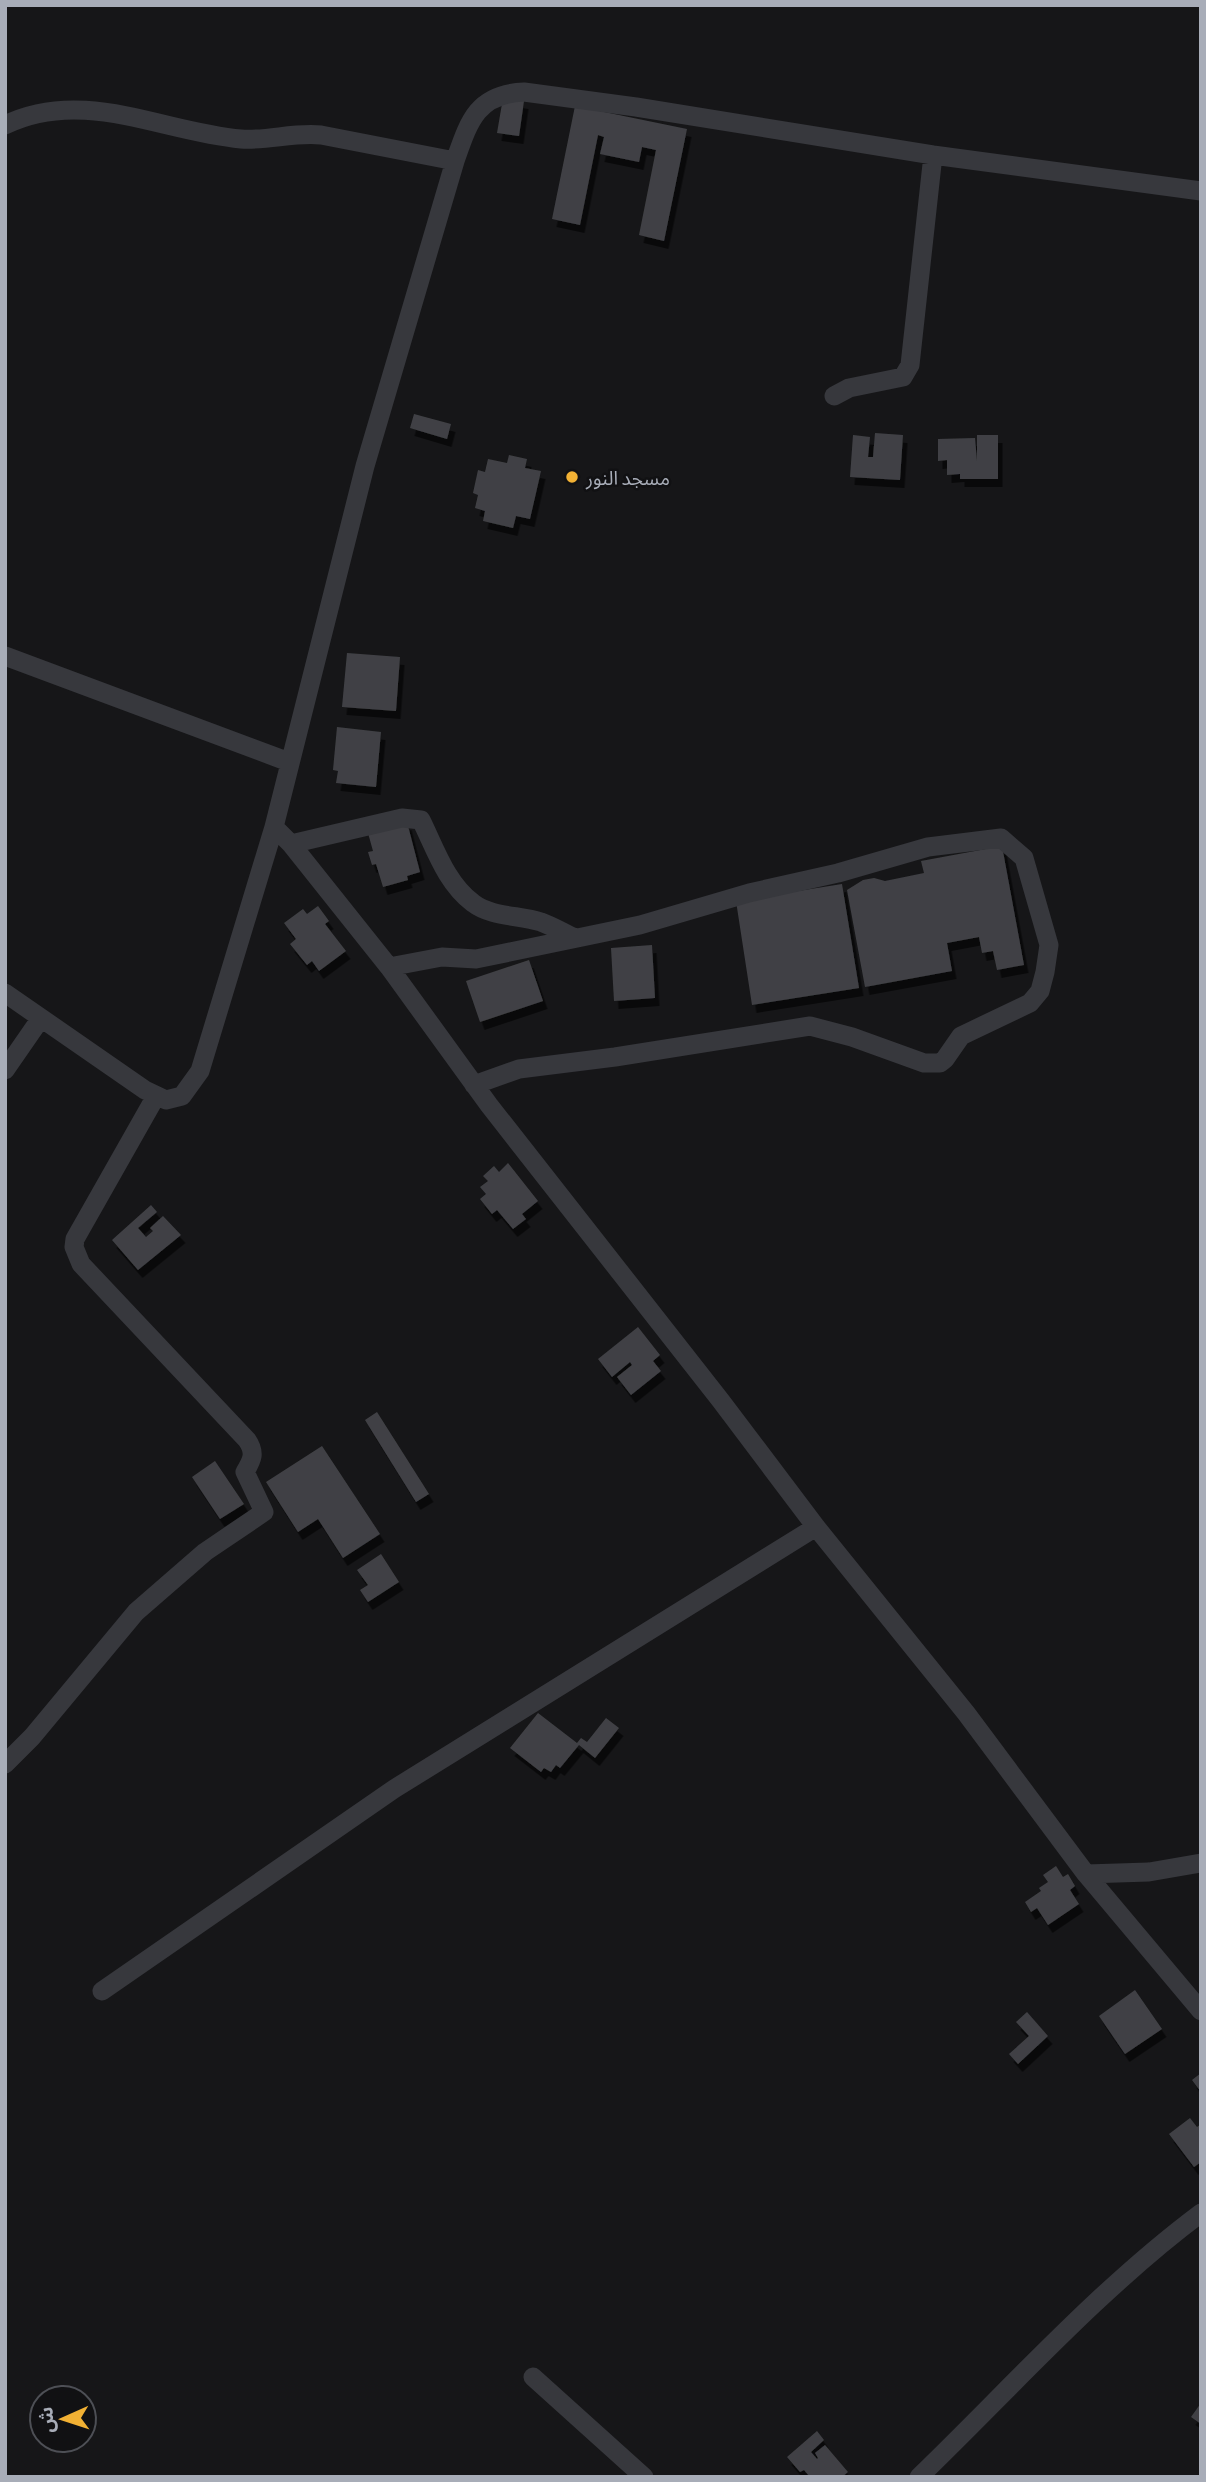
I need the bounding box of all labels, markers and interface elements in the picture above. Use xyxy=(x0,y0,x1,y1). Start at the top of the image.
place label: مسجد النور xyxy=(585,466,670,490)
marker: مسجد النور xyxy=(564,469,580,485)
north arrow xyxy=(28,2384,98,2454)
text: ش xyxy=(33,2406,58,2434)

